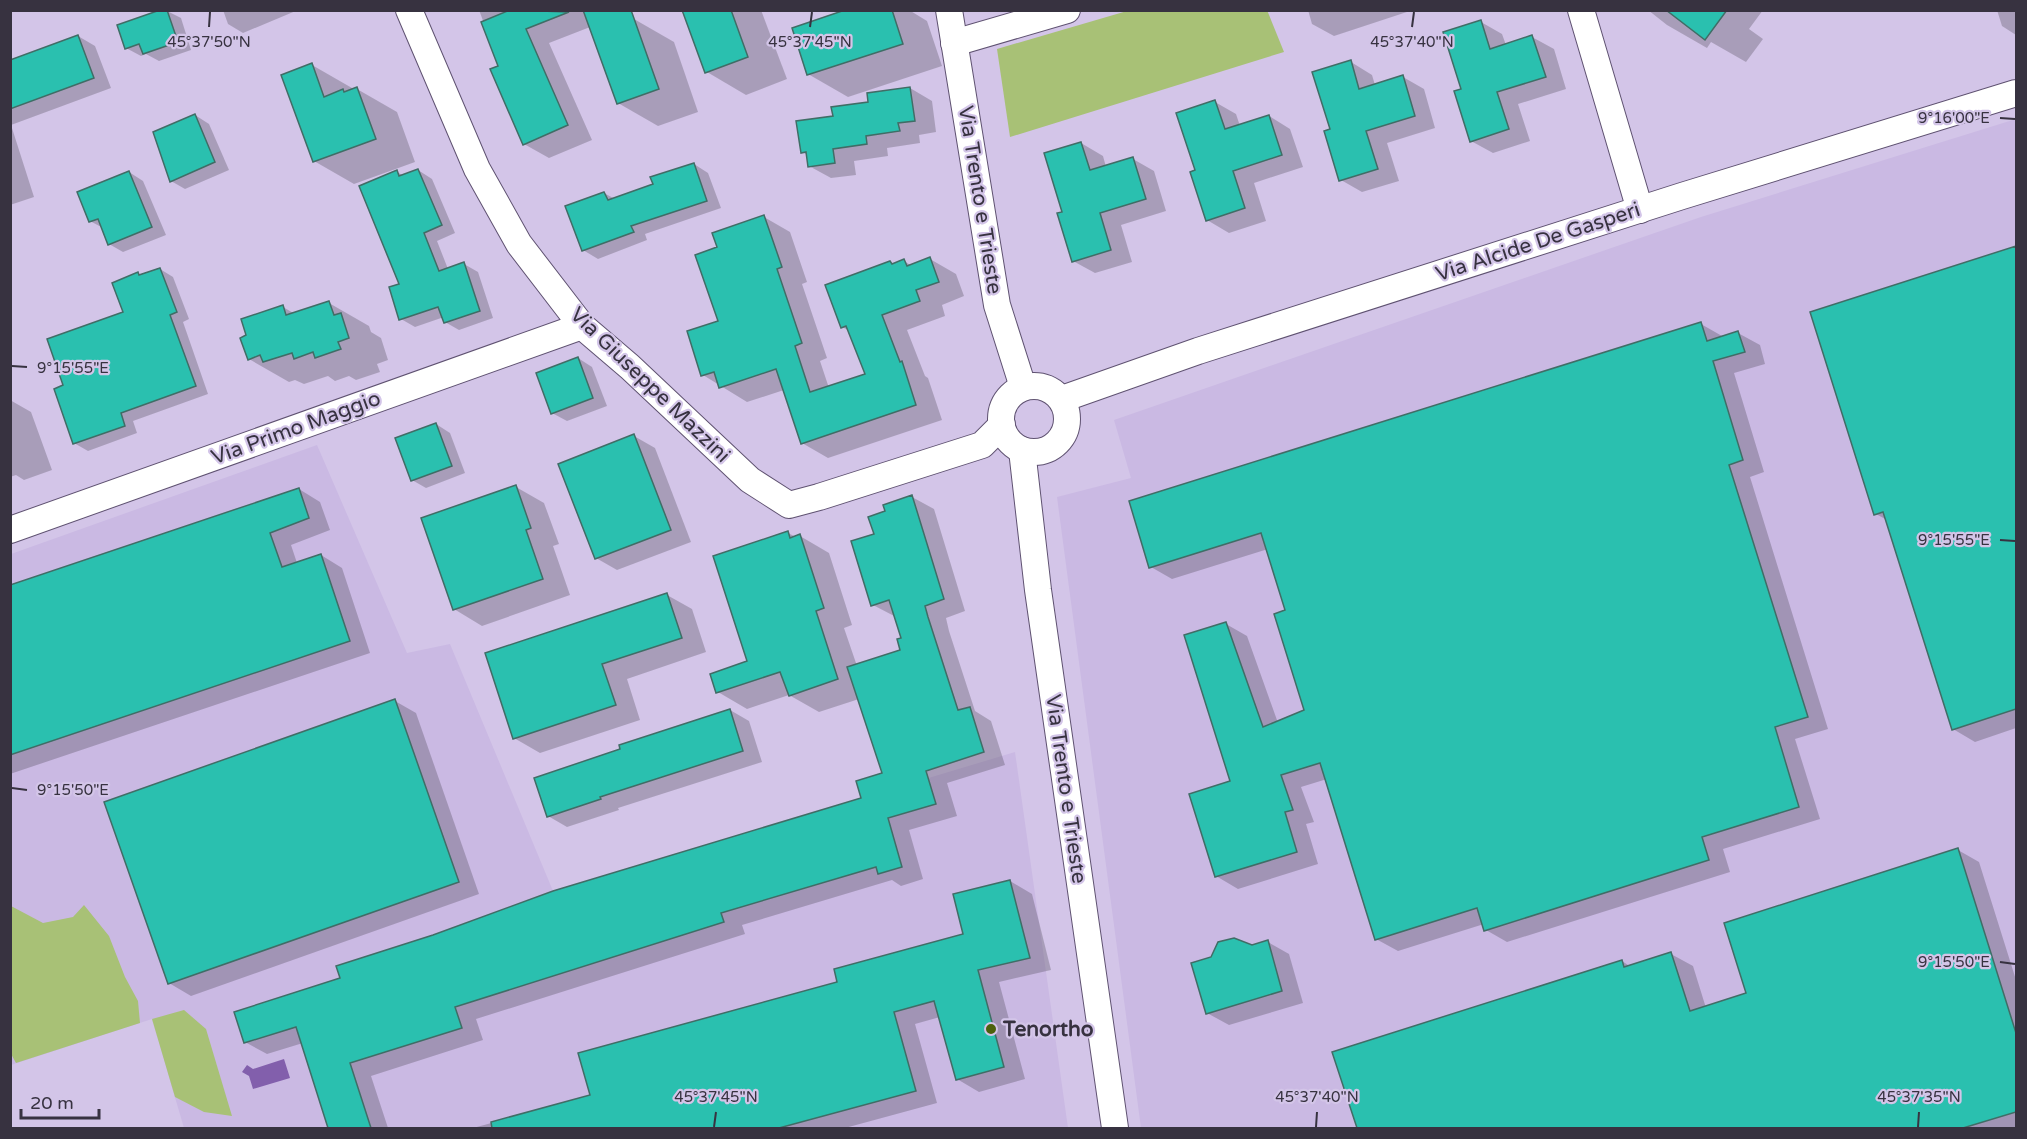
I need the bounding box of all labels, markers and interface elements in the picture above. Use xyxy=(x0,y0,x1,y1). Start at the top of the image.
text: 45°37'50"N xyxy=(167,33,251,51)
text: 45°37'45"N xyxy=(768,33,852,51)
text: 45°37'40"N xyxy=(1370,33,1454,51)
street label: Via Trento e Trieste xyxy=(953,104,1007,296)
text: 9°16'00"E xyxy=(1918,109,1990,127)
street label: Via Alcide De Gasperi xyxy=(1433,197,1643,287)
street label: Via Giuseppe Mazzini xyxy=(565,302,735,468)
text: 9°15'55"E xyxy=(37,359,109,377)
street label: Via Primo Maggio xyxy=(208,386,384,470)
text: 9°15'55"E xyxy=(1918,531,1990,549)
street label: Via Trento e Trieste xyxy=(1040,693,1092,885)
text: 9°15'50"E xyxy=(37,781,109,799)
text: 9°15'50"E xyxy=(1918,953,1990,971)
place label: Tenortho xyxy=(1002,1017,1094,1042)
marker: Tenortho xyxy=(984,1022,998,1036)
scale bar xyxy=(21,1082,99,1120)
text: 45°37'45"N xyxy=(674,1088,758,1106)
text: 45°37'40"N xyxy=(1275,1088,1359,1106)
text: 45°37'35"N xyxy=(1877,1088,1961,1106)
text: 20 m xyxy=(30,1092,74,1114)

